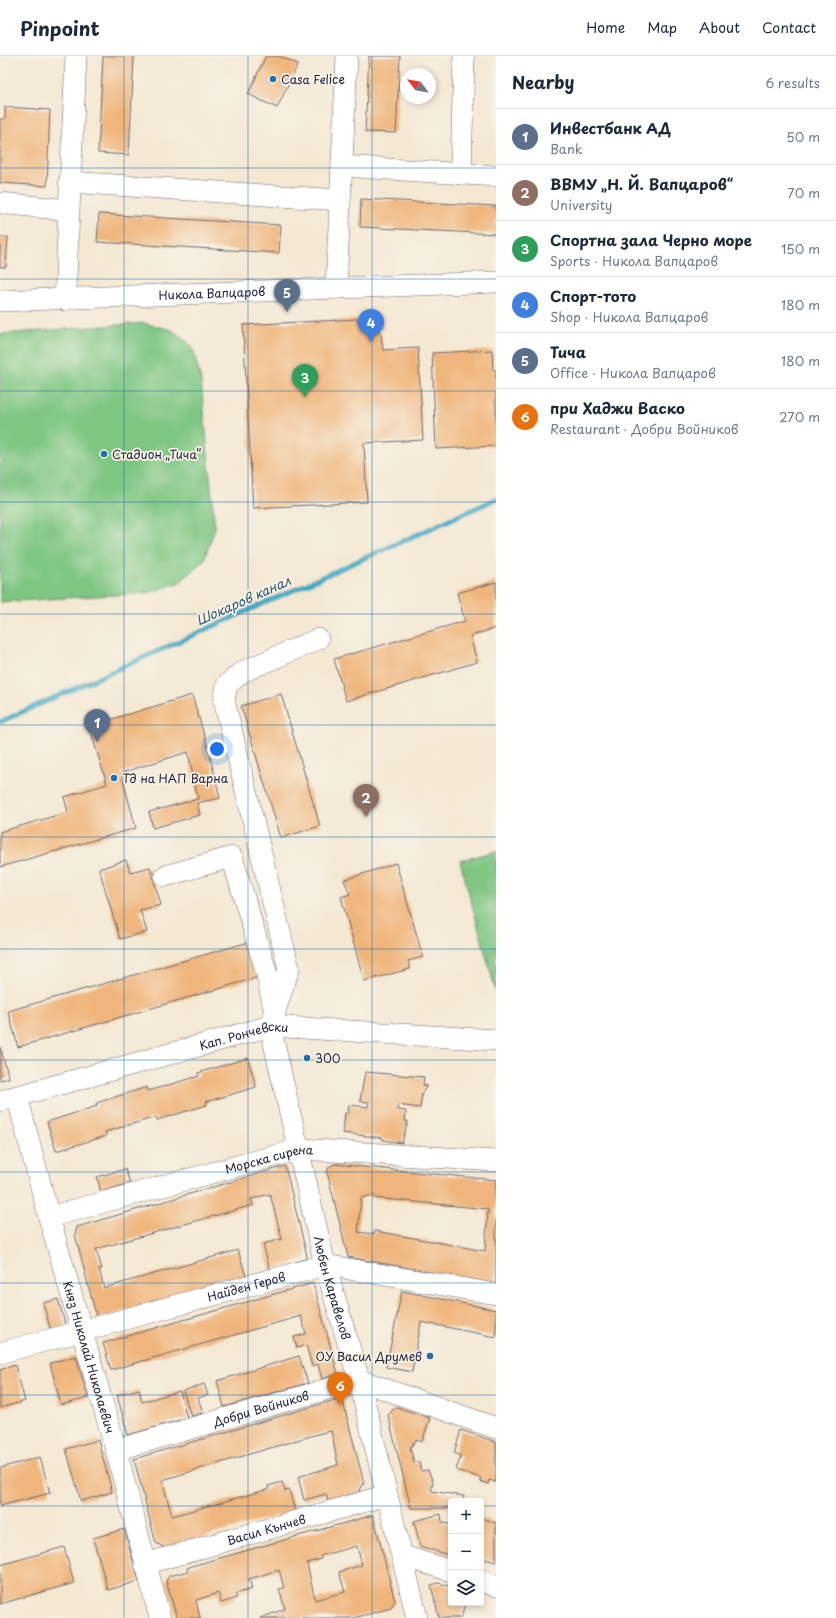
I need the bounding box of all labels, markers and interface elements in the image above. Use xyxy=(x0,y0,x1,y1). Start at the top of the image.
text: Pinpoint xyxy=(20,14,100,42)
text: Home xyxy=(586,17,625,38)
text: Map xyxy=(647,17,677,38)
text: About xyxy=(699,17,740,38)
text: Contact xyxy=(762,17,816,38)
north arrow xyxy=(400,68,436,104)
text: Nearby xyxy=(512,69,574,95)
place label: Casa Felice xyxy=(281,70,345,88)
text: 6 results xyxy=(765,73,820,92)
marker: Casa Felice xyxy=(268,74,278,84)
text: Инвестбанк АД xyxy=(550,116,671,139)
text: 1 xyxy=(522,127,528,146)
text: 50 m xyxy=(786,127,820,146)
text: Bank xyxy=(550,139,583,158)
text: ВВМУ „Н. Й. Вапцаров“ xyxy=(550,172,733,195)
text: 2 xyxy=(520,183,530,202)
text: 70 m xyxy=(787,183,820,202)
text: University xyxy=(550,195,612,214)
text: Спортна зала Черно море xyxy=(550,228,752,251)
text: 3 xyxy=(521,239,529,258)
text: 150 m xyxy=(781,239,820,258)
text: Sports · Никола Вапцаров xyxy=(550,251,718,270)
pin: 5 xyxy=(274,279,300,312)
street label: Никола Вапцаров xyxy=(158,282,266,304)
text: Спорт-тото xyxy=(550,284,636,307)
text: 4 xyxy=(521,295,529,314)
text: 180 m xyxy=(781,295,820,314)
text: Shop · Никола Вапцаров xyxy=(550,307,708,326)
pin: 4 xyxy=(358,309,384,342)
text: Тича xyxy=(550,340,586,363)
text: 5 xyxy=(521,351,529,370)
text: 180 m xyxy=(781,351,820,370)
text: Office · Никола Вапцаров xyxy=(550,363,716,382)
pin: 3 xyxy=(292,364,318,397)
text: при Хаджи Васко xyxy=(550,396,685,419)
text: 6 xyxy=(520,407,530,426)
text: 270 m xyxy=(779,407,820,426)
text: Restaurant · Добри Войников xyxy=(550,419,739,438)
place label: Стадион „Тича“ xyxy=(112,445,201,463)
marker: Стадион „Тича“ xyxy=(99,449,109,459)
water label: Шокаров канал xyxy=(193,571,293,629)
pin: 1 xyxy=(84,709,110,742)
your location xyxy=(207,739,227,759)
place label: Тд на НАП Варна xyxy=(122,769,229,787)
marker: Тд на НАП Варна xyxy=(109,773,119,783)
pin: 2 xyxy=(353,784,379,817)
street label: Кап. Рончевски xyxy=(197,1017,289,1054)
place label: 300 xyxy=(315,1049,341,1067)
marker: 300 xyxy=(302,1053,312,1063)
street label: Морска сирена xyxy=(223,1140,314,1178)
street label: Любен Каравелов xyxy=(310,1234,356,1342)
street label: Найден Геров xyxy=(205,1267,287,1306)
street label: Княз Николай Николаевич xyxy=(59,1279,120,1435)
place label: ОУ Васил Друмев xyxy=(315,1347,422,1365)
marker: ОУ Васил Друмев xyxy=(425,1351,435,1361)
pin: 6 xyxy=(327,1372,353,1405)
street label: Добри Войников xyxy=(210,1386,311,1431)
map controls xyxy=(448,1498,484,1606)
button: + xyxy=(448,1498,484,1534)
street label: Васил Кънчев xyxy=(225,1510,308,1549)
button: − xyxy=(448,1534,484,1570)
button: layers xyxy=(448,1570,484,1606)

